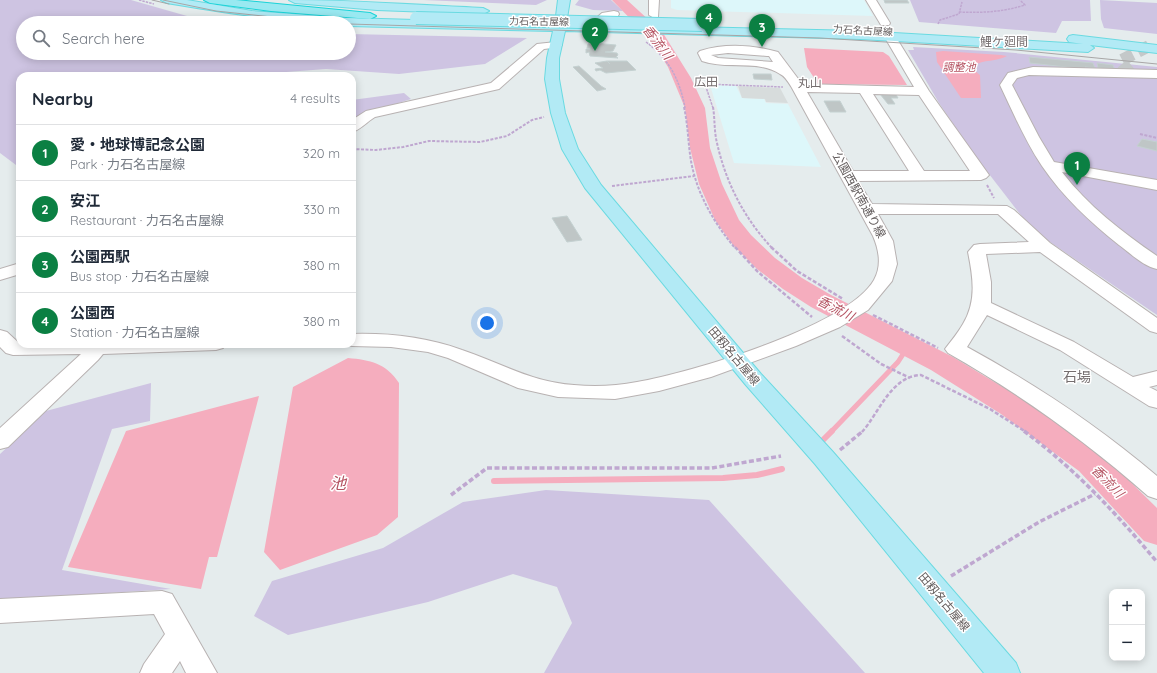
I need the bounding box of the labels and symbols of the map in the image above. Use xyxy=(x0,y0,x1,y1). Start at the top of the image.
pin: 4 xyxy=(696,4,722,37)
street label: 力石名古屋線 xyxy=(509,14,569,29)
pin: 3 xyxy=(749,14,775,47)
pin: 2 xyxy=(582,18,608,51)
water label: 香流川 xyxy=(640,22,677,64)
street label: 力石名古屋線 xyxy=(833,22,893,39)
district label: 鯉ケ廻間 xyxy=(980,34,1028,49)
water label: 調整池 xyxy=(943,60,976,74)
district label: 広田 xyxy=(694,74,718,89)
district label: 丸山 xyxy=(798,75,822,90)
street label: 公園西駅南通り線 xyxy=(830,149,889,240)
pin: 1 xyxy=(1064,152,1090,185)
water label: 香流川 xyxy=(815,292,859,325)
your location xyxy=(477,313,497,333)
street label: 田籾名古屋線 xyxy=(705,323,763,388)
district label: 石場 xyxy=(1063,368,1091,386)
water label: 香流川 xyxy=(1089,461,1129,502)
water label: 池 xyxy=(330,473,348,493)
street label: 田籾名古屋線 xyxy=(915,569,973,634)

